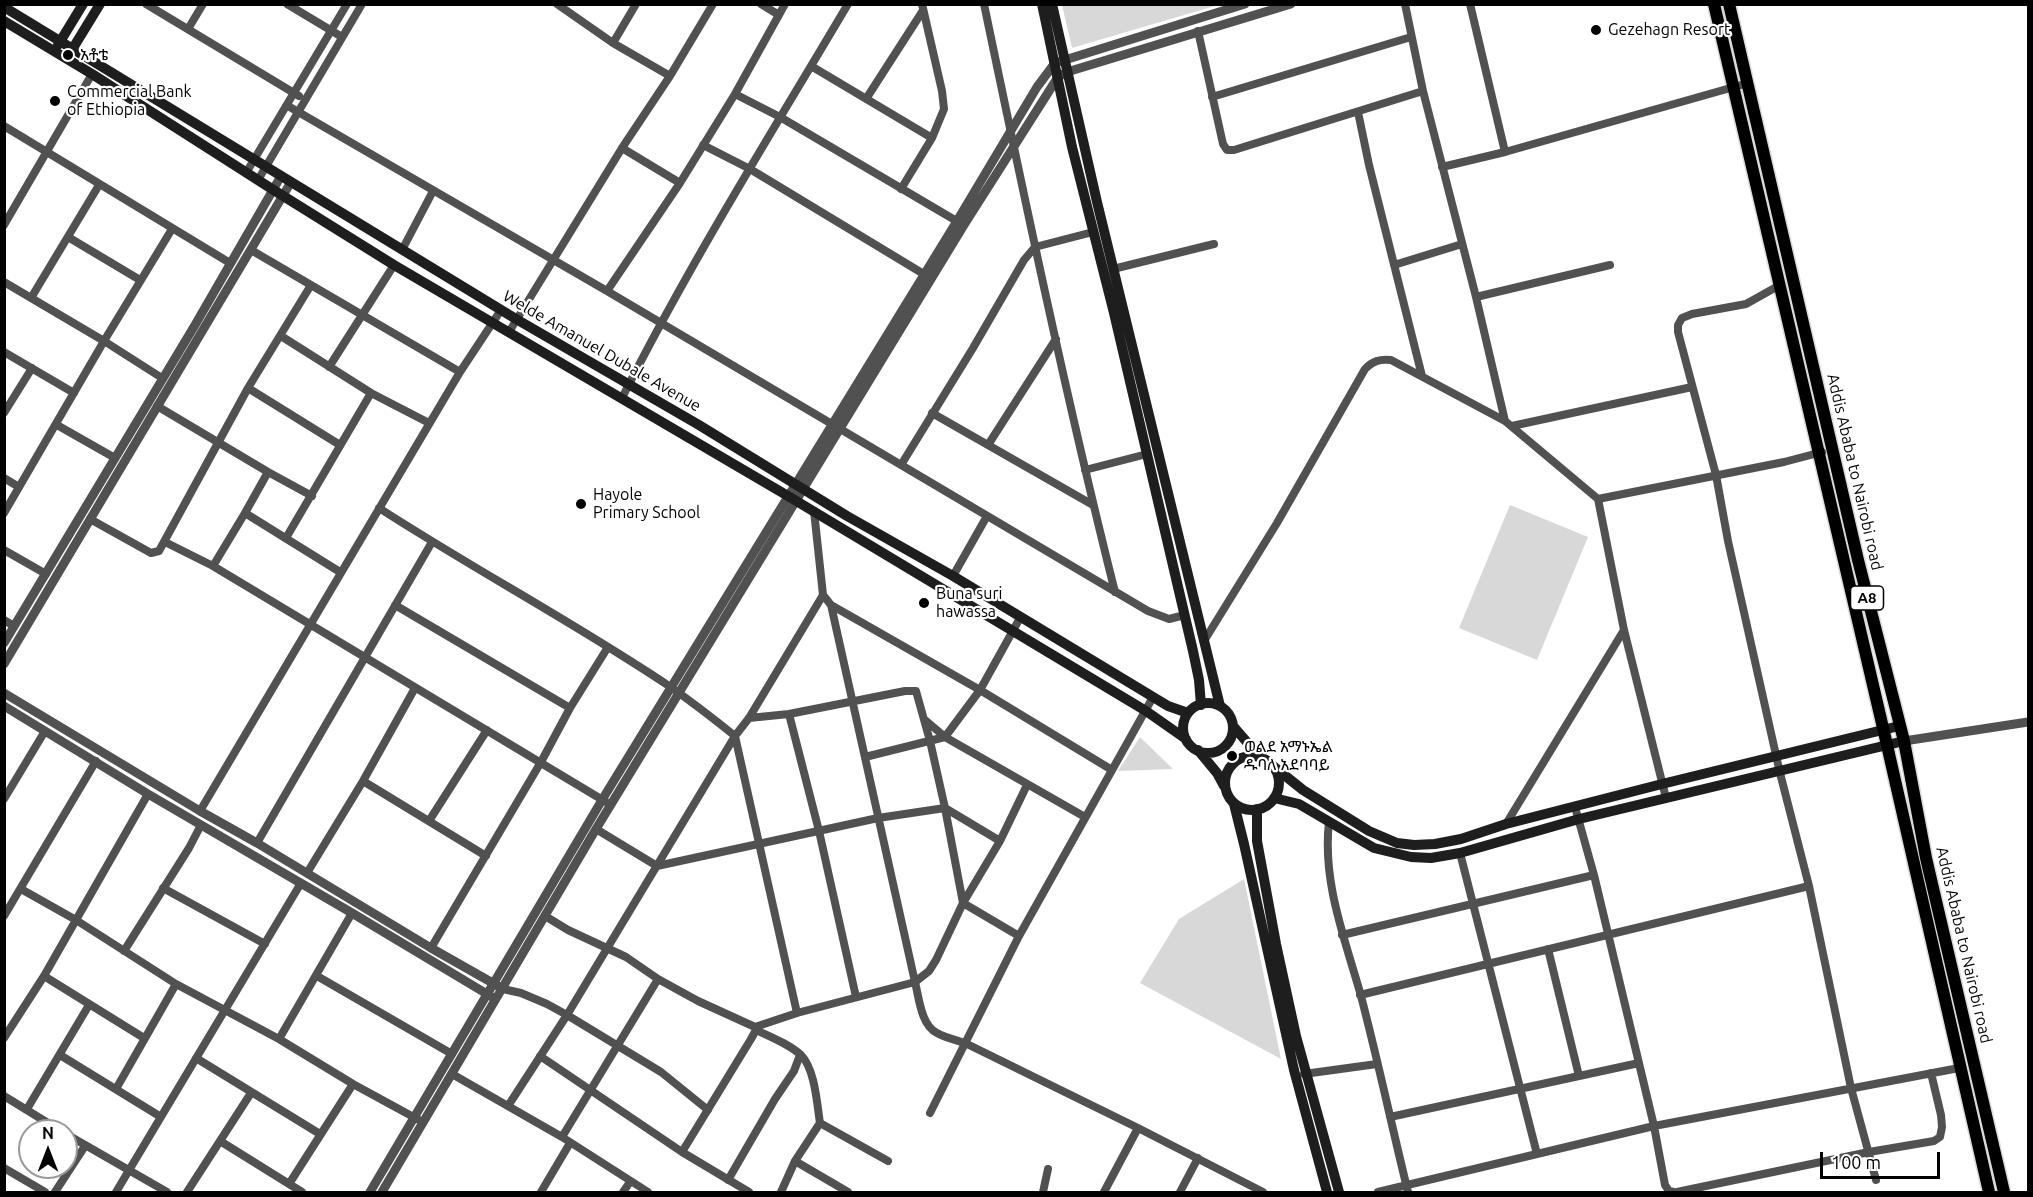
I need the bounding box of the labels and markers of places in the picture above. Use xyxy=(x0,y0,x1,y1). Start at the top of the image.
place label: Gezehagn Resort xyxy=(1608,20,1730,40)
marker: Gezehagn Resort xyxy=(1589,23,1603,37)
place label: አቶቴ xyxy=(80,45,108,65)
marker: አቶቴ xyxy=(61,48,75,62)
place label: Commercial Bank of Ethiopia xyxy=(67,82,192,120)
marker: Commercial Bank of Ethiopia xyxy=(48,94,62,108)
place label: Hayole Primary School xyxy=(593,485,700,523)
marker: Hayole Primary School xyxy=(574,497,588,511)
place label: Buna suri hawassa xyxy=(936,584,1002,622)
marker: Buna suri hawassa xyxy=(917,596,931,610)
place label: ወልደ አማኑኤል ዱባለ አደባባይ xyxy=(1244,737,1333,775)
marker: ወልደ አማኑኤል ዱባለ አደባባይ xyxy=(1225,749,1239,763)

